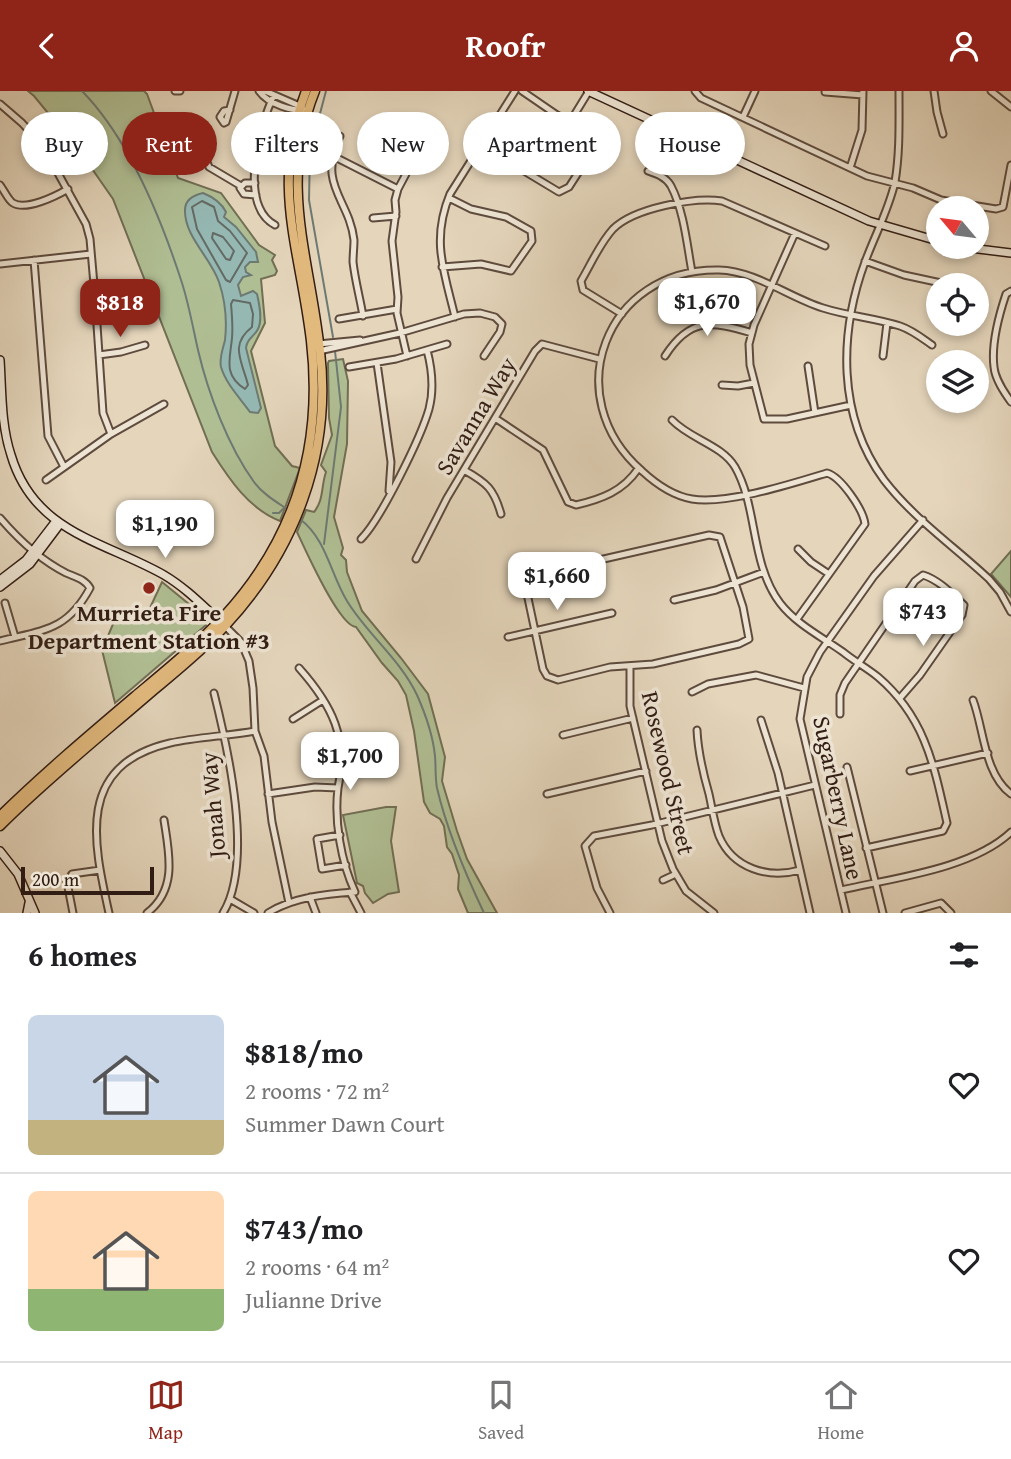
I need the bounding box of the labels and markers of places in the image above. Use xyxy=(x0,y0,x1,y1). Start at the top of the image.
pin: $818 xyxy=(79,279,161,339)
pin: $1,670 xyxy=(650,279,764,338)
pin: $1,190 xyxy=(108,501,222,560)
pin: $1,660 xyxy=(500,553,614,612)
marker: Murrieta Fire Department Station #3 xyxy=(141,580,157,596)
pin: $743 xyxy=(882,589,964,648)
place label: Murrieta Fire Department Station #3 xyxy=(28,595,270,658)
pin: $1,700 xyxy=(293,733,407,792)

